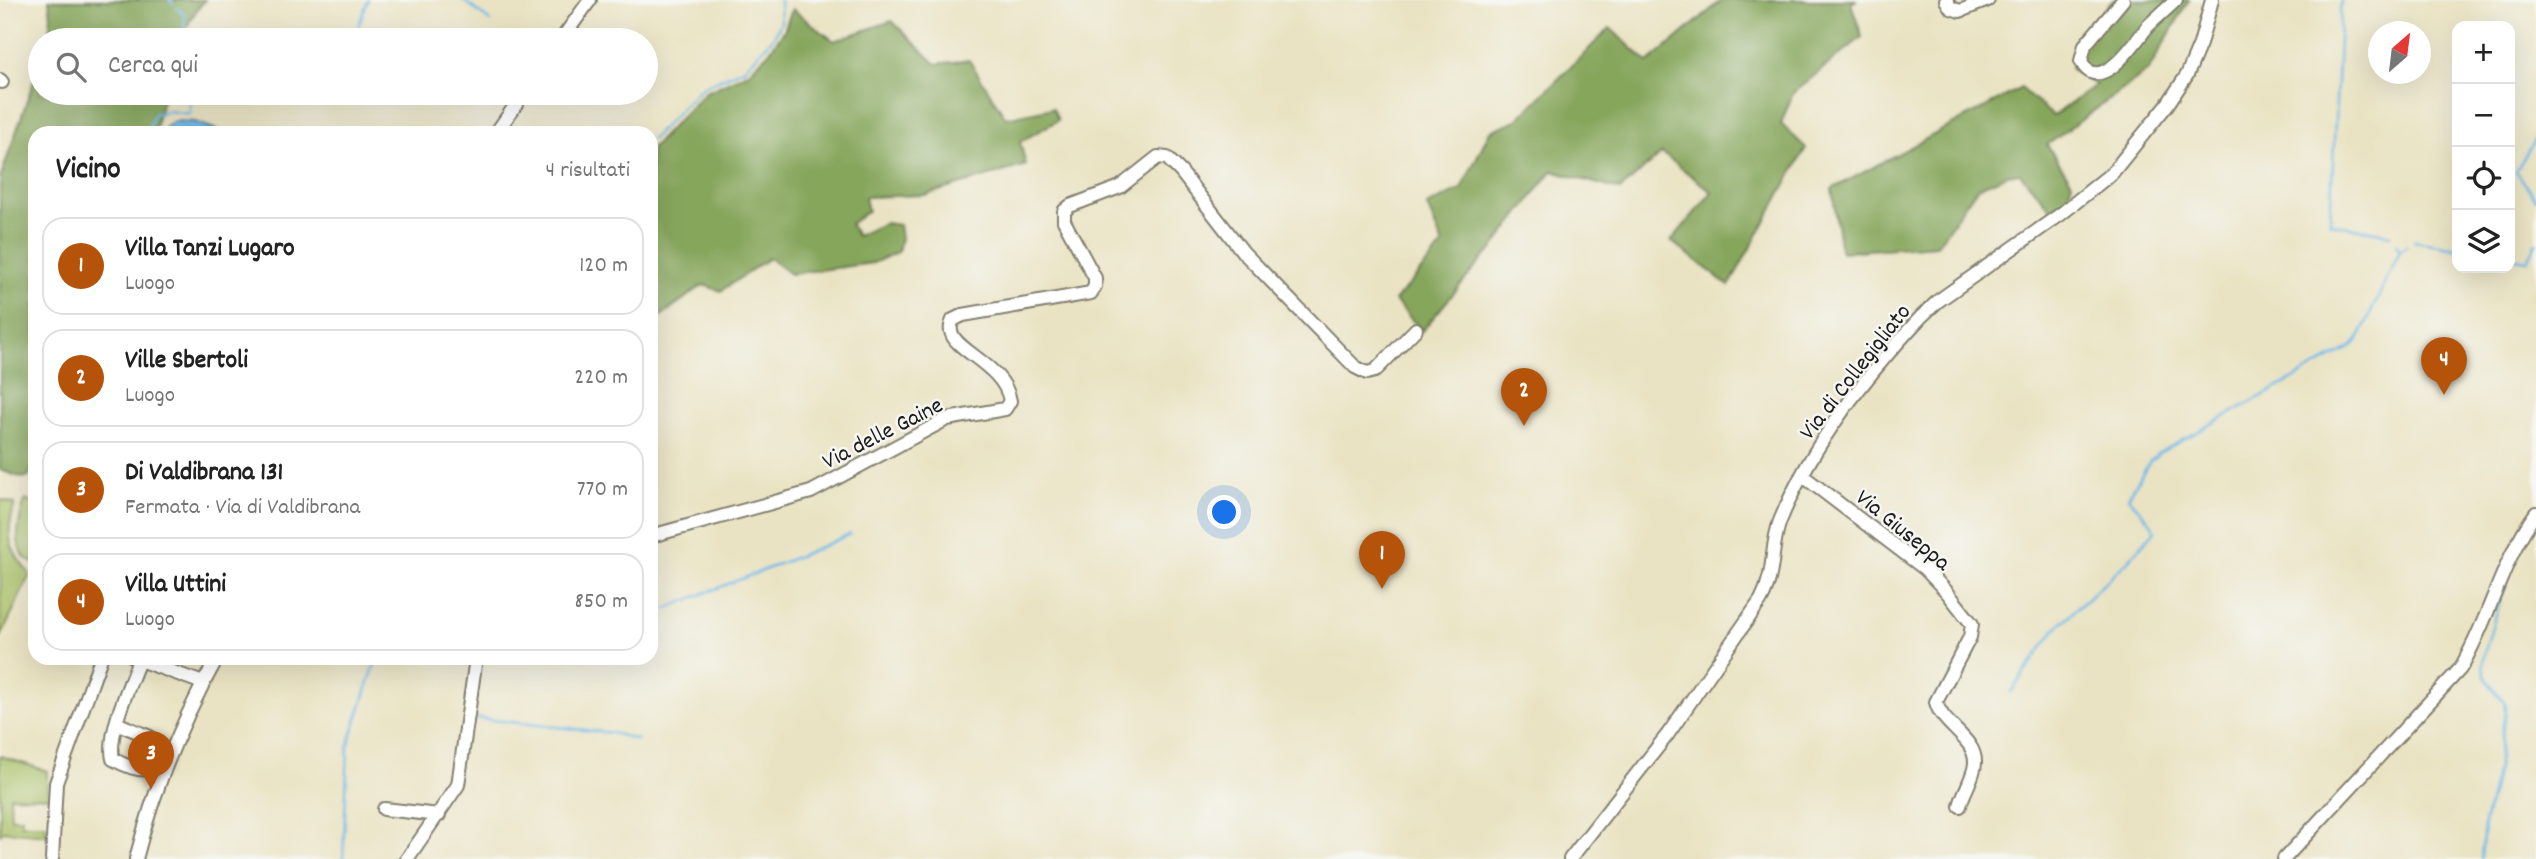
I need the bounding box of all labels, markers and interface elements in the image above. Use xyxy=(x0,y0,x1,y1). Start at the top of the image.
north arrow xyxy=(2368,21,2431,84)
map controls xyxy=(2452,21,2515,273)
button: + xyxy=(2452,21,2515,84)
search box xyxy=(28,28,658,105)
icon: search xyxy=(52,48,90,86)
text: Cerca qui xyxy=(108,48,198,85)
button: − xyxy=(2452,84,2515,147)
button: locate xyxy=(2452,147,2515,210)
text: Vicino xyxy=(56,150,121,193)
text: 4 risultati xyxy=(545,155,630,188)
button: layers xyxy=(2452,210,2515,273)
text: Villa Tanzi Lugaro xyxy=(125,231,295,268)
text: 1 xyxy=(78,250,84,283)
text: 120 m xyxy=(579,250,628,283)
text: Luogo xyxy=(125,268,175,301)
street label: Via di Collegigliato xyxy=(1792,297,1920,448)
pin: 4 xyxy=(2421,337,2467,395)
text: Ville Sbertoli xyxy=(125,343,248,380)
text: 2 xyxy=(76,362,86,395)
text: 220 m xyxy=(574,362,628,395)
pin: 2 xyxy=(1501,368,1547,426)
text: Luogo xyxy=(125,380,175,413)
street label: Via delle Gaine xyxy=(817,390,950,480)
text: Di Valdibrana 131 xyxy=(125,455,283,492)
text: 3 xyxy=(76,474,86,507)
text: 770 m xyxy=(577,474,628,507)
street label: Via Giuseppa xyxy=(1847,482,1958,581)
text: Fermata · Via di Valdibrana xyxy=(125,492,360,525)
your location xyxy=(1207,495,1241,529)
pin: 1 xyxy=(1359,531,1405,589)
text: Villa Uttini xyxy=(125,567,226,604)
text: 4 xyxy=(76,586,86,619)
text: 850 m xyxy=(575,586,628,619)
text: Luogo xyxy=(125,604,175,637)
pin: 3 xyxy=(128,731,174,789)

